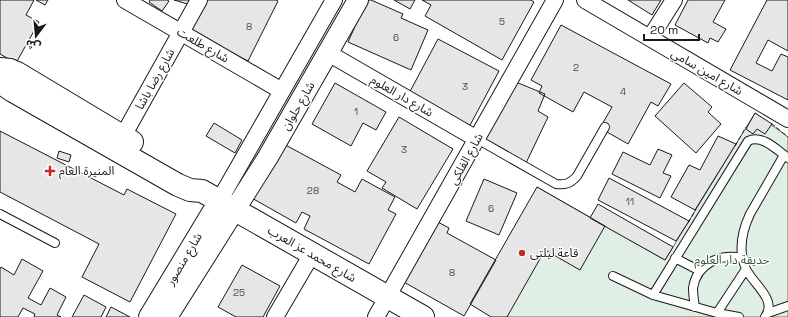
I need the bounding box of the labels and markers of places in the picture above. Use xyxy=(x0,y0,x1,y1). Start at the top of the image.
place label: المنيرة العام xyxy=(59,163,114,180)
marker: المنيرة العام xyxy=(44,165,56,177)
place label: قاعة ليلتى xyxy=(530,245,578,261)
marker: قاعة ليلتى xyxy=(517,248,527,258)

